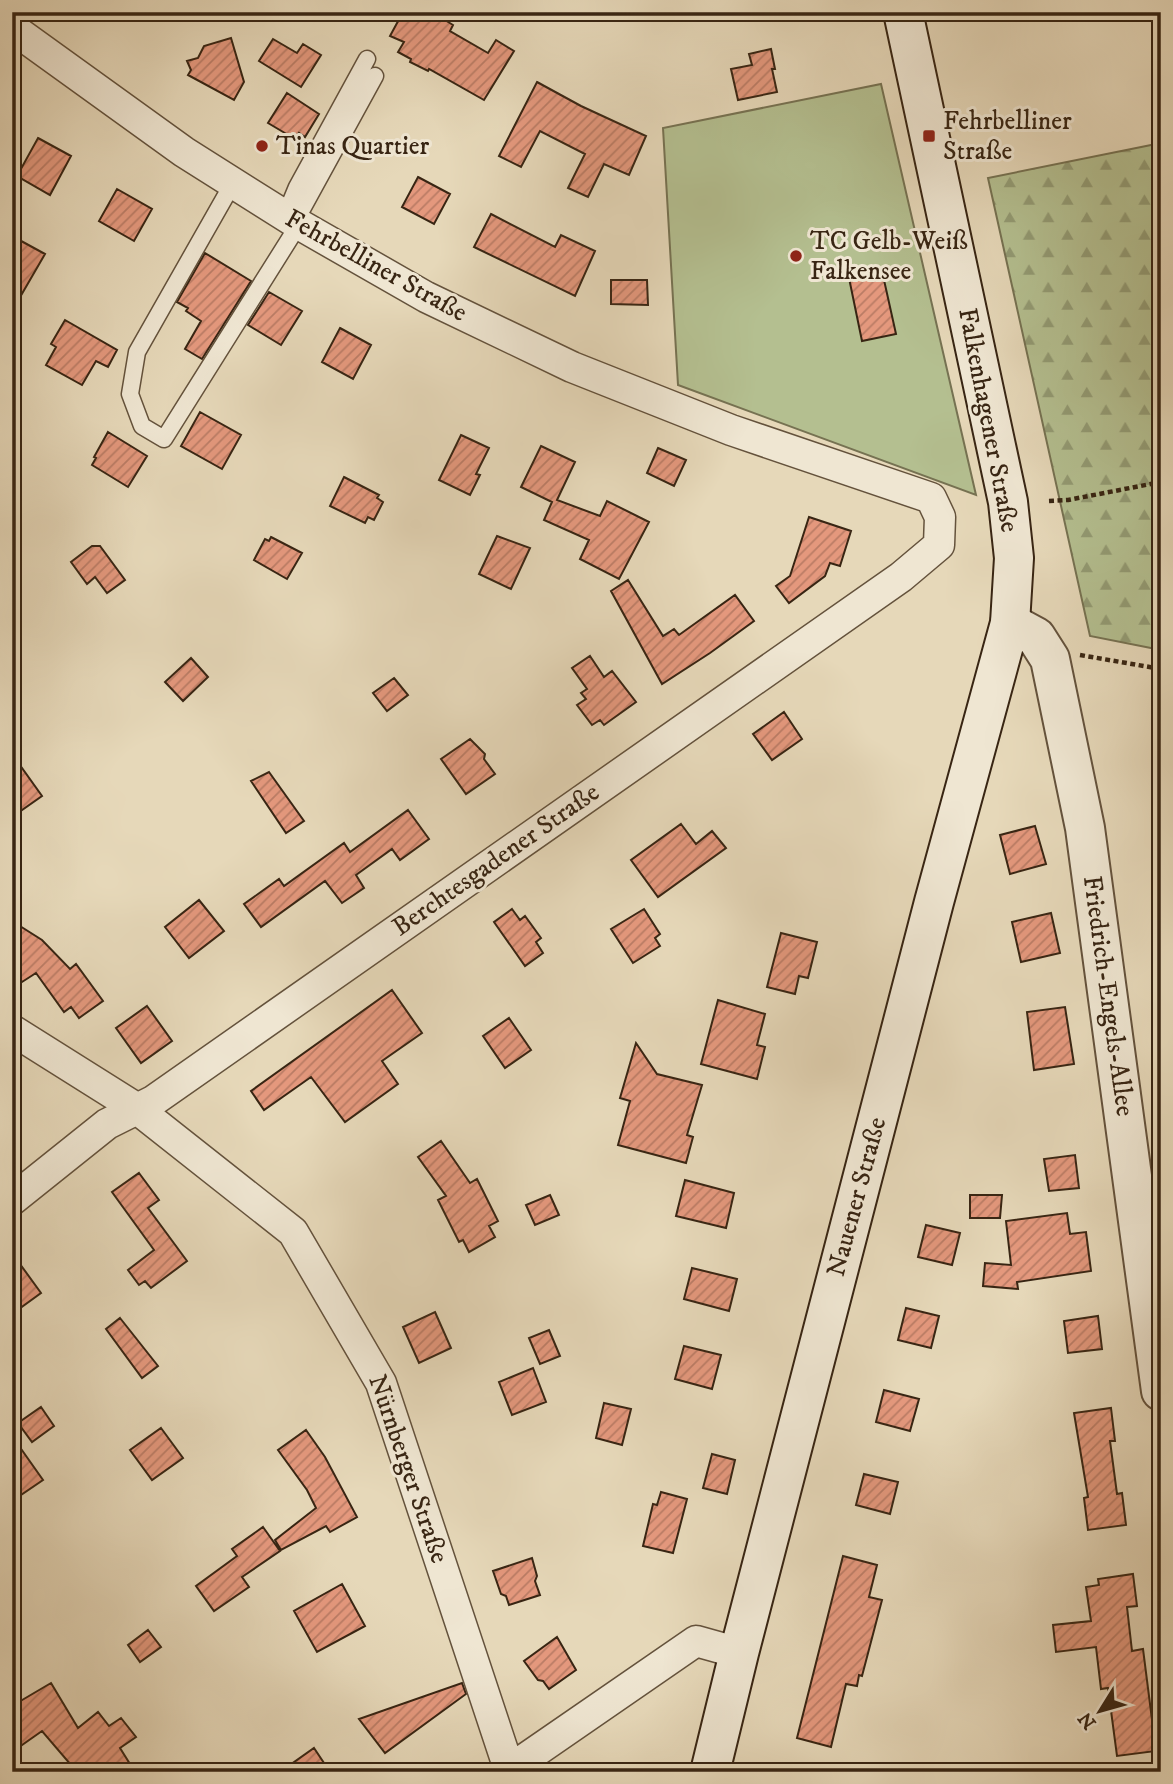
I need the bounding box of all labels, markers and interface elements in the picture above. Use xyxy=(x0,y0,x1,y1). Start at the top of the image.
place label: Fehrbelliner Straße xyxy=(943,105,1072,168)
marker: Fehrbelliner Straße xyxy=(921,128,937,144)
place label: Tinas Quartier xyxy=(276,130,430,163)
marker: Tinas Quartier xyxy=(254,138,270,154)
street label: Fehrbelliner Straße xyxy=(279,202,473,330)
place label: TC Gelb-Weiß Falkensee xyxy=(810,225,968,288)
marker: TC Gelb-Weiß Falkensee xyxy=(788,248,804,264)
street label: Falkenhagener Straße xyxy=(950,305,1026,535)
street label: Berchtesgadener Straße xyxy=(386,776,606,944)
street label: Friedrich-Engels-Allee xyxy=(1075,874,1141,1118)
street label: Nauener Straße xyxy=(820,1114,894,1280)
street label: Nürnberger Straße xyxy=(360,1370,456,1568)
north arrow xyxy=(1064,1676,1134,1746)
text: N xyxy=(1074,1707,1102,1733)

